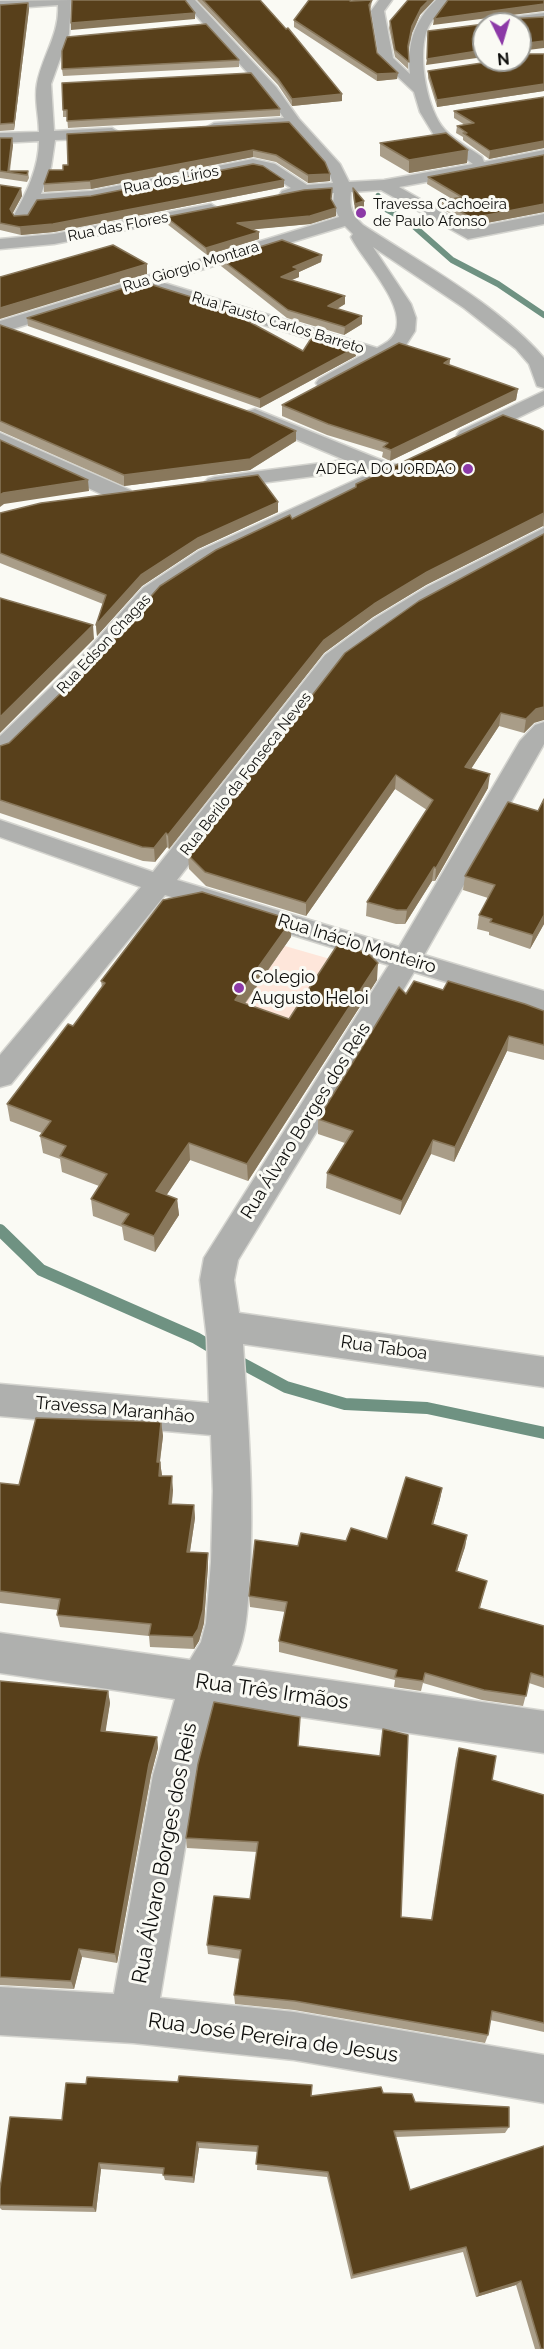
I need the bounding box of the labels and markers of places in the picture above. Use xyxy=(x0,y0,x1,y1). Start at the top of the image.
place label: Travessa Cachoeira de Paulo Afonso xyxy=(373,195,507,230)
marker: Travessa Cachoeira de Paulo Afonso xyxy=(354,206,368,220)
place label: ADEGA DO JORDAO xyxy=(316,460,456,478)
marker: ADEGA DO JORDAO xyxy=(461,462,475,476)
place label: Colegio Augusto Heloi xyxy=(251,967,369,1010)
marker: Colegio Augusto Heloi xyxy=(232,981,246,995)

